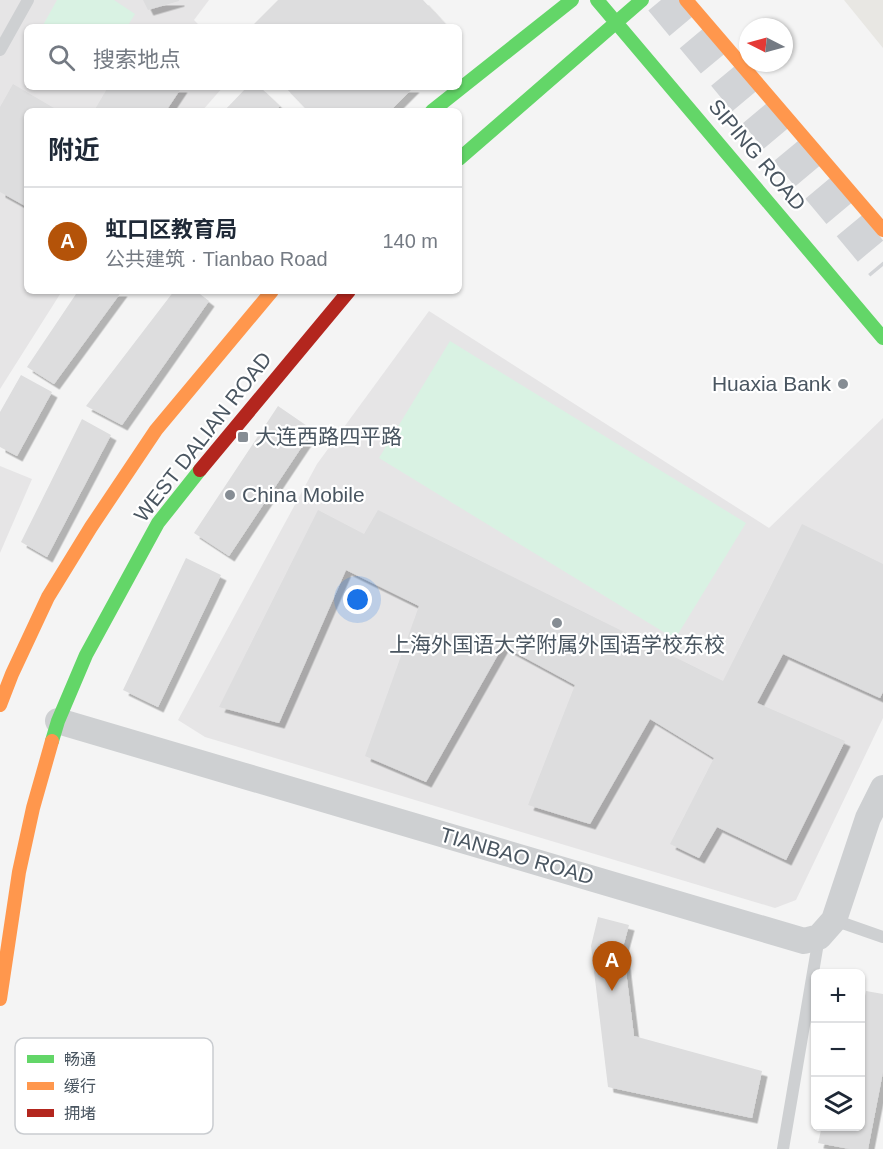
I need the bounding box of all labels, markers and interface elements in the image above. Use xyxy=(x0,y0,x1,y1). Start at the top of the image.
north arrow xyxy=(739,18,793,72)
search box xyxy=(24,24,462,90)
icon: search xyxy=(45,41,78,74)
text: 搜索地点 xyxy=(93,47,181,72)
street label: SIPING ROAD xyxy=(704,95,810,215)
text: 附近 xyxy=(48,135,100,165)
text: 虹口区教育局 xyxy=(105,217,237,242)
text: A xyxy=(60,230,75,252)
text: 140 m xyxy=(382,230,438,252)
text: 公共建筑 · Tianbao Road xyxy=(105,248,328,270)
street label: WEST DALIAN ROAD xyxy=(129,347,276,526)
place label: Huaxia Bank xyxy=(712,372,831,395)
marker: Huaxia Bank xyxy=(836,377,850,391)
place label: 大连西路四平路 xyxy=(255,425,402,448)
marker: 大连西路四平路 xyxy=(236,430,250,444)
place label: China Mobile xyxy=(242,483,365,506)
marker: China Mobile xyxy=(223,488,237,502)
your location xyxy=(343,585,372,614)
marker: 上海外国语大学附属外国语学校东校 xyxy=(550,616,564,630)
place label: 上海外国语大学附属外国语学校东校 xyxy=(389,633,725,656)
street label: TIANBAO ROAD xyxy=(438,823,597,888)
pin: A xyxy=(592,942,632,991)
map controls xyxy=(811,969,865,1131)
button: + xyxy=(811,969,865,1023)
button: − xyxy=(811,1023,865,1077)
legend xyxy=(15,1038,213,1134)
text: 畅通 xyxy=(64,1051,96,1068)
button: layers xyxy=(811,1077,865,1131)
text: 缓行 xyxy=(64,1078,96,1095)
text: 拥堵 xyxy=(64,1105,96,1122)

